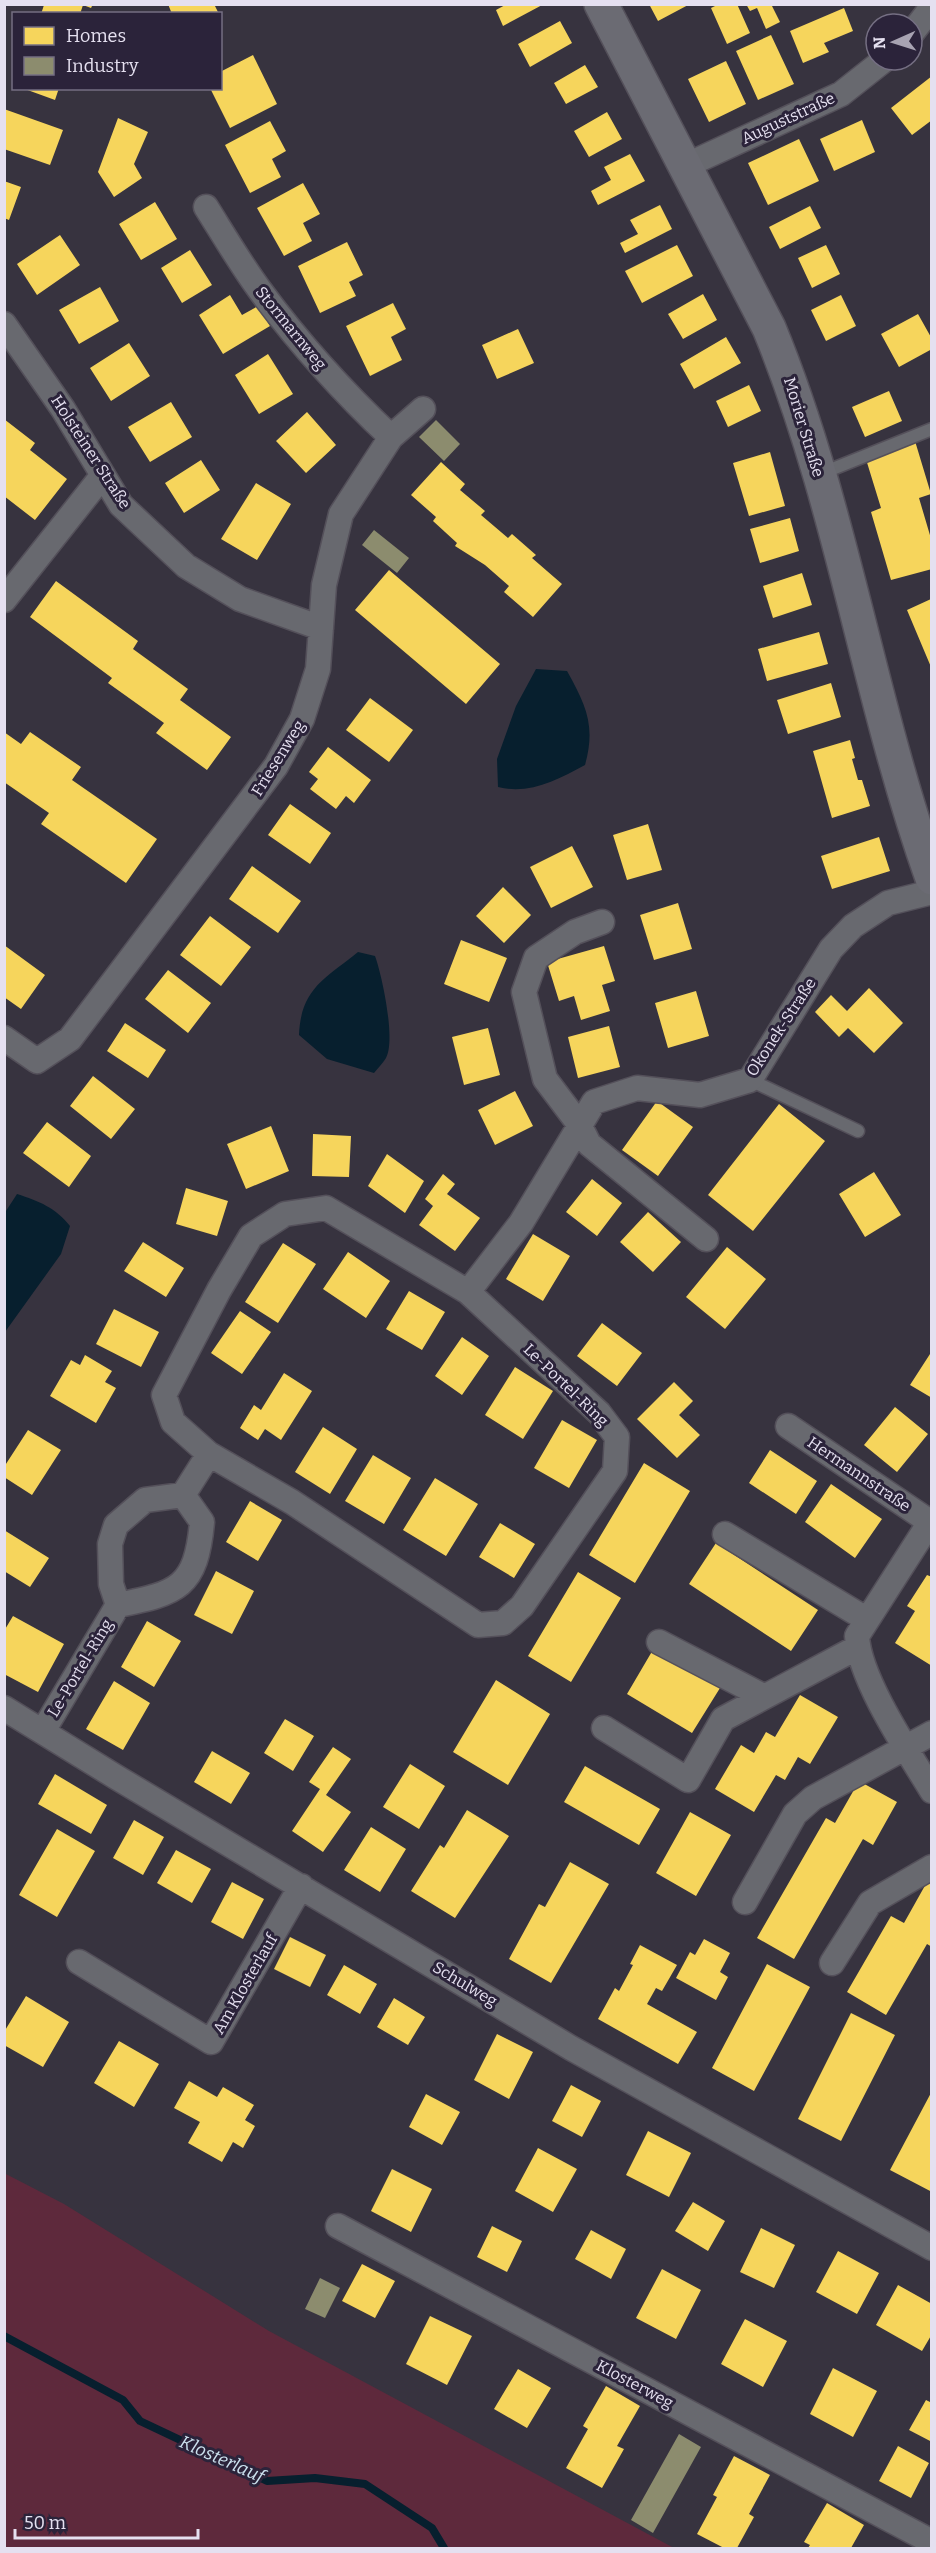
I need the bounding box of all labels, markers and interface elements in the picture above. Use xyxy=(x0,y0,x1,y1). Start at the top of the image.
legend xyxy=(12,12,222,90)
north arrow xyxy=(864,12,924,72)
text: Homes xyxy=(66,25,126,47)
text: N xyxy=(870,36,889,49)
text: Industry xyxy=(66,55,139,77)
street label: Auguststraße xyxy=(738,88,838,148)
street label: Stormarnweg xyxy=(252,282,330,374)
street label: Morier Straße xyxy=(780,375,828,479)
street label: Holsteiner Straße xyxy=(47,392,135,512)
street label: Friesenweg xyxy=(247,717,309,799)
street label: Okonek-Straße xyxy=(742,974,820,1080)
street label: Le-Portel-Ring xyxy=(520,1340,612,1430)
street label: Hermannstraße xyxy=(804,1433,914,1515)
street label: Le-Portel-Ring xyxy=(43,1616,117,1720)
street label: Am Klosterlauf xyxy=(209,1930,282,2037)
street label: Schulweg xyxy=(429,1957,501,2011)
street label: Klosterweg xyxy=(593,2356,677,2412)
water label: Klosterlauf xyxy=(176,2431,271,2489)
scale bar xyxy=(15,2502,198,2540)
text: 50 m xyxy=(24,2512,66,2534)

